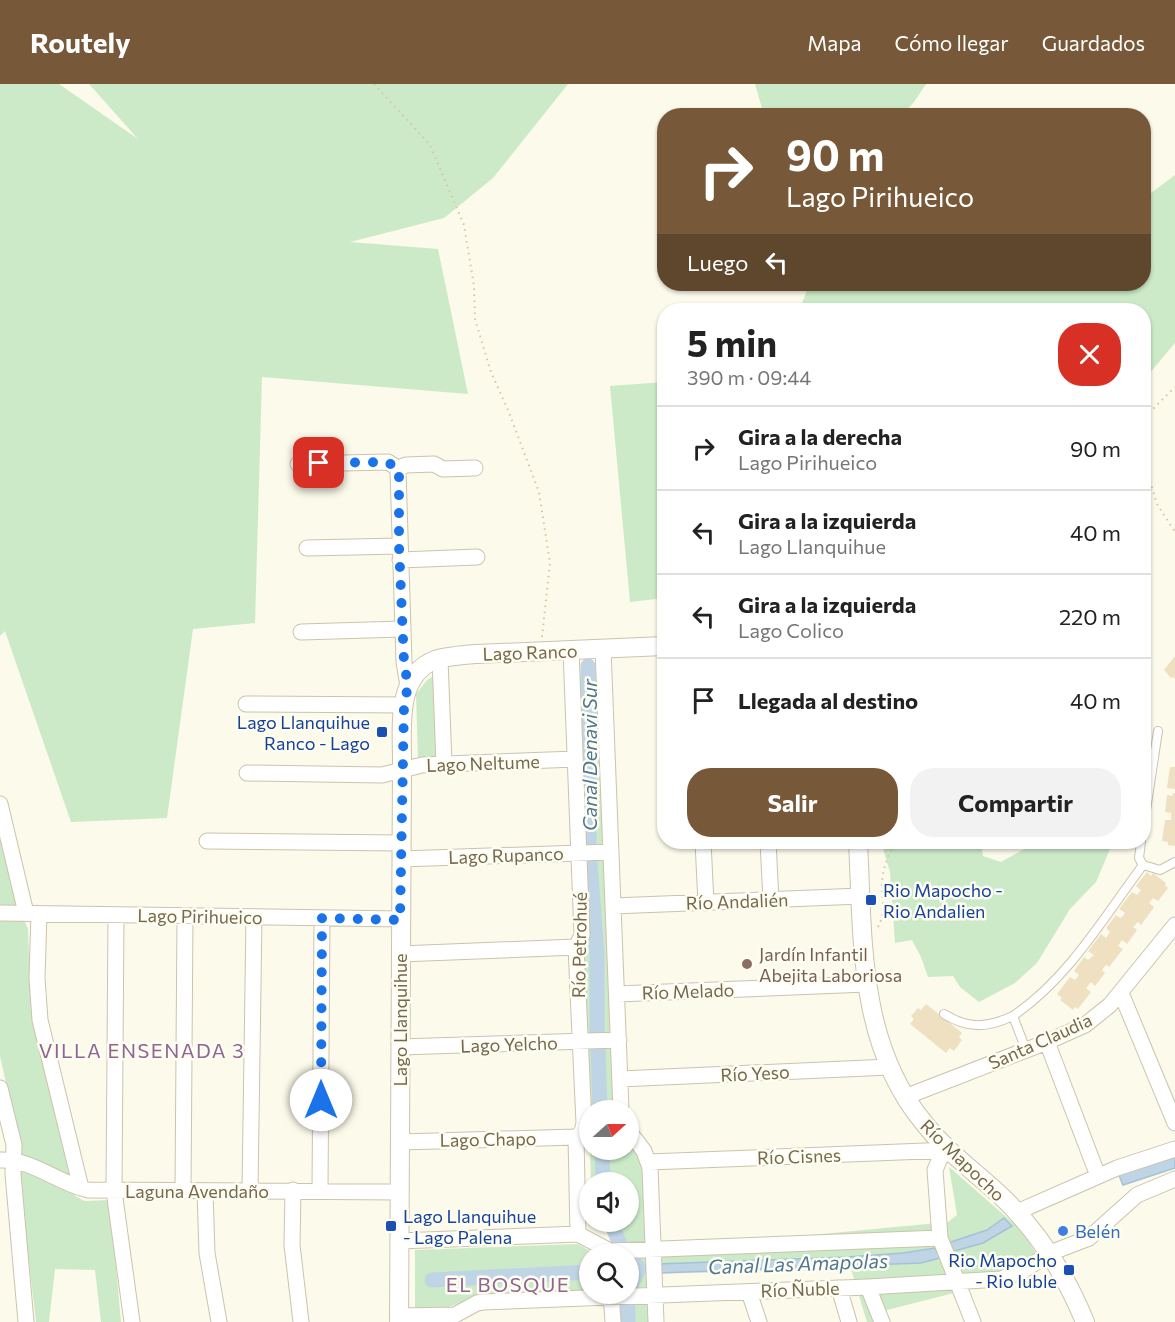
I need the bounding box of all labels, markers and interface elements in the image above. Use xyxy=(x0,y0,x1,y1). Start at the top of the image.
text: Routely xyxy=(30,25,131,59)
text: Mapa xyxy=(807,30,862,55)
text: Cómo llegar xyxy=(895,30,1009,55)
text: Guardados xyxy=(1042,30,1145,55)
text: 90 m xyxy=(786,128,885,180)
icon: right xyxy=(687,132,765,210)
text: Lago Pirihueico xyxy=(786,180,974,213)
icon: left xyxy=(760,246,793,279)
text: Luego xyxy=(687,249,748,276)
text: 5 min xyxy=(687,320,777,364)
button: close xyxy=(1058,323,1121,386)
text: 390 m · 09:44 xyxy=(687,365,811,389)
text: Gira a la derecha xyxy=(738,423,902,450)
icon: right xyxy=(687,432,720,465)
text: 90 m xyxy=(1070,435,1121,462)
pin xyxy=(293,437,344,488)
icon: arrive xyxy=(302,446,335,479)
text: Lago Pirihueico xyxy=(738,450,877,474)
text: Gira a la izquierda xyxy=(738,507,916,534)
icon: left xyxy=(687,516,720,549)
text: 40 m xyxy=(1070,519,1121,546)
text: Lago Llanquihue xyxy=(738,534,886,558)
text: Gira a la izquierda xyxy=(738,591,916,618)
icon: left xyxy=(687,600,720,633)
text: 220 m xyxy=(1059,603,1121,630)
text: Lago Colico xyxy=(738,618,844,642)
street label: Lago Ranco xyxy=(482,639,578,665)
water label: Canal Denavi Sur xyxy=(577,678,601,831)
icon: arrive xyxy=(687,684,720,717)
text: Llegada al destino xyxy=(738,687,918,714)
text: 40 m xyxy=(1070,687,1121,714)
place label: Lago Llanquihue Ranco - Lago xyxy=(237,711,370,754)
marker: Lago Llanquihue Ranco - Lago xyxy=(375,725,389,739)
street label: Lago Neltume xyxy=(426,750,540,776)
button: Salir xyxy=(687,768,898,837)
button: Compartir xyxy=(910,768,1121,837)
street label: Lago Rupanco xyxy=(448,842,564,868)
place label: Rio Mapocho - Rio Andalien xyxy=(883,879,1003,922)
street label: Río Andalién xyxy=(685,888,789,914)
street label: Río Petrohué xyxy=(567,892,591,998)
marker: Rio Mapocho - Rio Andalien xyxy=(864,893,878,907)
street label: Lago Pirihueico xyxy=(137,904,263,928)
place label: Jardín Infantil Abejita Laboriosa xyxy=(759,943,902,986)
street label: Lago Llanquihue xyxy=(389,953,411,1087)
marker: Jardín Infantil Abejita Laboriosa xyxy=(740,957,754,971)
street label: Río Melado xyxy=(641,978,735,1004)
street label: Santa Claudia xyxy=(985,1008,1095,1074)
street label: Lago Yelcho xyxy=(460,1031,558,1057)
district label: VILLA ENSENADA 3 xyxy=(39,1038,245,1062)
street label: Río Yeso xyxy=(720,1060,790,1086)
position arrow xyxy=(289,1068,353,1132)
north arrow xyxy=(579,1100,639,1160)
map controls xyxy=(579,1100,639,1304)
street label: Río Mapocho xyxy=(916,1114,1010,1206)
street label: Lago Chapo xyxy=(439,1127,537,1151)
street label: Río Cisnes xyxy=(757,1144,841,1168)
button: sound xyxy=(579,1172,639,1232)
street label: Laguna Avendaño xyxy=(125,1180,269,1202)
place label: Lago Llanquihue - Lago Palena xyxy=(403,1205,536,1248)
marker: Lago Llanquihue - Lago Palena xyxy=(384,1219,398,1233)
place label: Belén xyxy=(1075,1220,1121,1242)
marker: Belén xyxy=(1056,1224,1070,1238)
button: search xyxy=(579,1244,639,1304)
water label: Canal Las Amapolas xyxy=(708,1248,888,1278)
place label: Rio Mapocho - Rio Iuble xyxy=(948,1249,1057,1292)
marker: Rio Mapocho - Rio Iuble xyxy=(1062,1263,1076,1277)
district label: EL BOSQUE xyxy=(446,1272,570,1296)
street label: Río Ñuble xyxy=(760,1277,840,1301)

